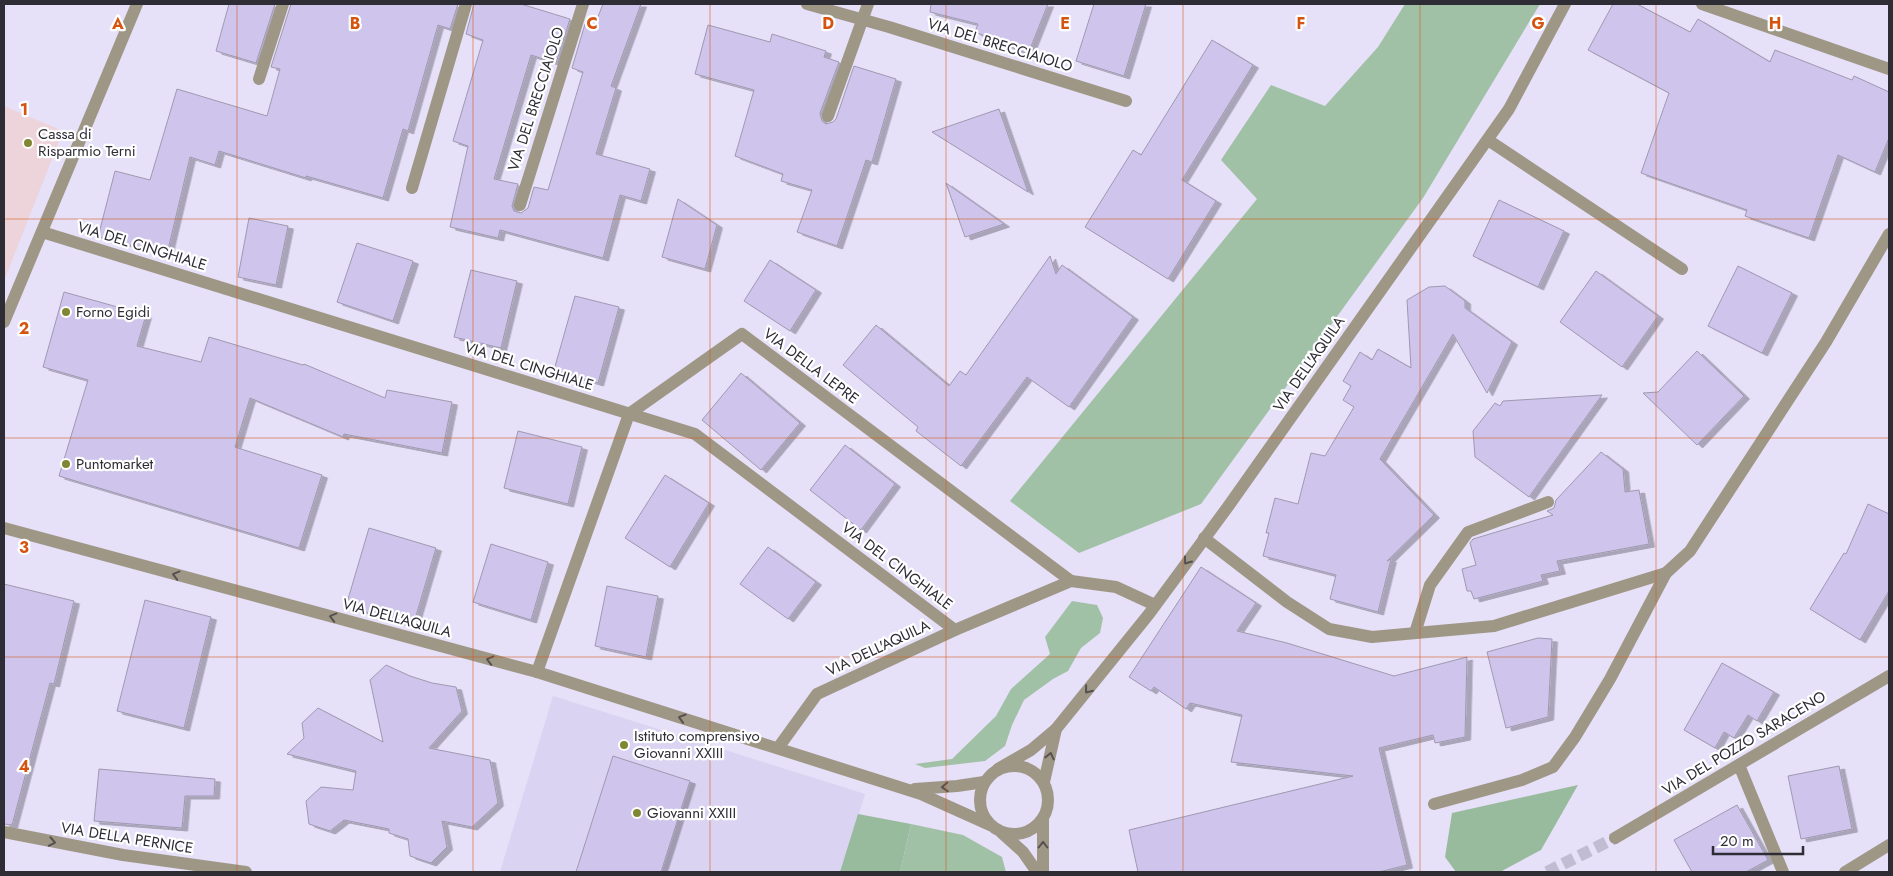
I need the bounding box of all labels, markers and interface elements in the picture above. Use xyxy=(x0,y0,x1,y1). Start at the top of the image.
text: A xyxy=(111,12,124,35)
text: B xyxy=(350,12,360,35)
text: C xyxy=(586,12,598,35)
text: D xyxy=(822,12,834,35)
text: F xyxy=(1297,12,1305,35)
text: G xyxy=(1531,12,1545,35)
text: H xyxy=(1769,12,1781,35)
street label: VIA DEL BRECCIAIOLO xyxy=(925,14,1075,76)
street label: VIA DEL BRECCIAIOLO xyxy=(502,24,570,174)
text: 1 xyxy=(20,98,28,121)
place label: Cassa di Risparmio Terni xyxy=(38,123,136,162)
marker: Cassa di Risparmio Terni xyxy=(22,137,34,149)
street label: VIA DEL CINGHIALE xyxy=(75,216,209,276)
place label: Forno Egidi xyxy=(76,301,150,323)
marker: Forno Egidi xyxy=(60,306,72,318)
street label: VIA DELL'AQUILA xyxy=(1268,312,1350,416)
text: 2 xyxy=(19,317,29,340)
street label: VIA DELLA LEPRE xyxy=(759,323,863,409)
street label: VIA DEL CINGHIALE xyxy=(462,336,596,396)
place label: Puntomarket xyxy=(76,453,154,475)
marker: Puntomarket xyxy=(60,458,72,470)
street label: VIA DEL CINGHIALE xyxy=(837,517,957,615)
text: 3 xyxy=(19,536,29,559)
one-way arrow xyxy=(1184,555,1193,565)
one-way arrow xyxy=(172,570,180,580)
street label: VIA DELL'AQUILA xyxy=(340,593,454,643)
one-way arrow xyxy=(328,612,337,623)
street label: VIA DELL'AQUILA xyxy=(823,614,934,682)
one-way arrow xyxy=(486,655,494,665)
one-way arrow xyxy=(1085,684,1093,693)
street label: VIA DEL POZZO SARACENO xyxy=(1658,685,1830,801)
one-way arrow xyxy=(678,713,686,723)
place label: Istituto comprensivo Giovanni XXIII xyxy=(634,725,760,764)
marker: Istituto comprensivo Giovanni XXIII xyxy=(618,739,630,751)
one-way arrow xyxy=(1044,751,1055,760)
text: 4 xyxy=(18,755,30,778)
one-way arrow xyxy=(941,781,949,792)
place label: Giovanni XXIII xyxy=(647,802,736,824)
marker: Giovanni XXIII xyxy=(631,807,643,819)
street label: VIA DELLA PERNICE xyxy=(59,817,195,859)
scale bar xyxy=(1713,824,1803,856)
text: 20 m xyxy=(1720,830,1754,852)
one-way arrow xyxy=(47,836,56,846)
one-way arrow xyxy=(1038,841,1048,848)

